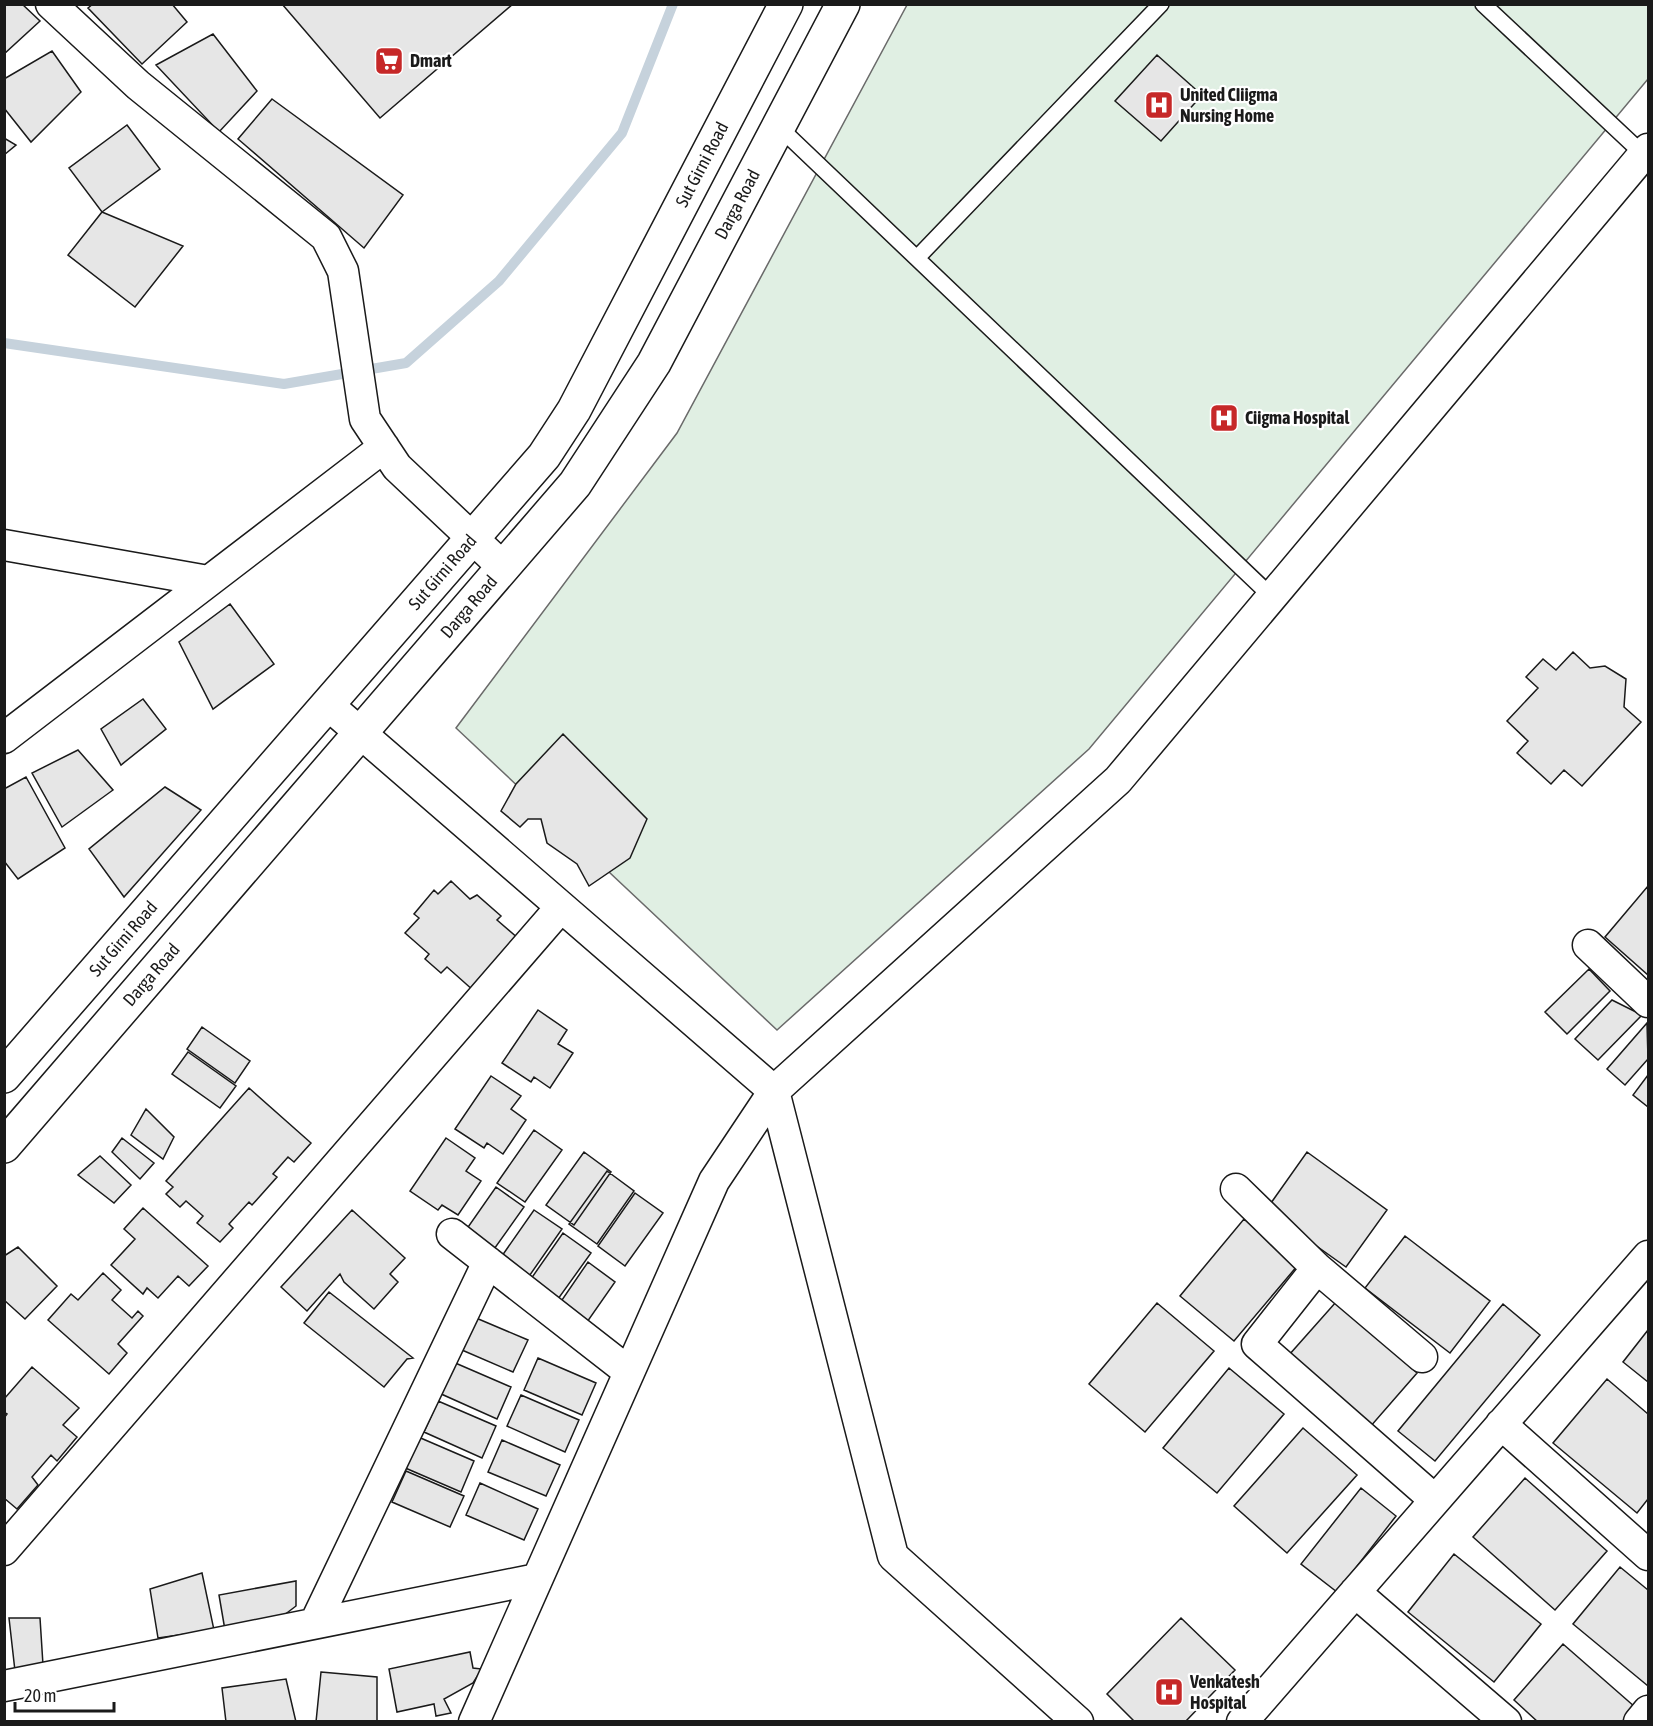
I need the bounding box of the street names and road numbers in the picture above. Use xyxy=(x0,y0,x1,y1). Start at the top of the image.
street label: Sut Girni Road xyxy=(671,118,732,210)
street label: Darga Road xyxy=(710,166,764,243)
street label: Sut Girni Road xyxy=(404,530,481,614)
street label: Darga Road xyxy=(436,571,501,642)
street label: Sut Girni Road xyxy=(85,897,162,980)
street label: Darga Road xyxy=(119,939,184,1010)

